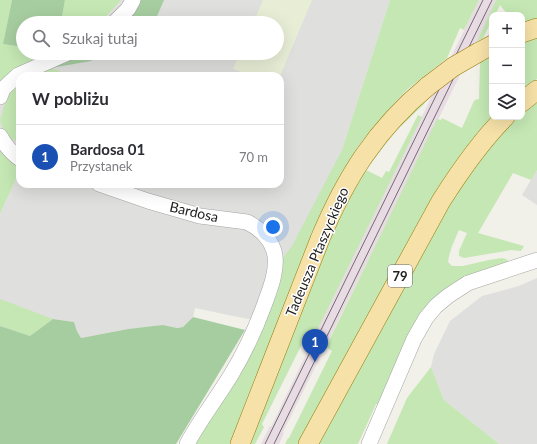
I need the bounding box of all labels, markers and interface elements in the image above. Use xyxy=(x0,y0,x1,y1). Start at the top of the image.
map controls xyxy=(489,12,525,120)
button: + xyxy=(489,12,525,48)
search box xyxy=(16,16,284,60)
icon: search xyxy=(30,27,52,49)
text: Szukaj tutaj xyxy=(62,29,138,47)
button: − xyxy=(489,48,525,84)
button: layers xyxy=(489,84,525,120)
text: W pobliżu xyxy=(32,88,109,109)
text: Bardosa 01 xyxy=(70,140,145,158)
text: 1 xyxy=(41,149,49,165)
text: 70 m xyxy=(239,149,268,165)
text: Przystanek xyxy=(70,158,132,174)
street label: Tadeusza Ptaszyckiego xyxy=(282,184,352,319)
street label: Bardosa xyxy=(168,198,220,225)
your location xyxy=(263,217,283,237)
road number: 79 xyxy=(388,265,412,287)
pin: 1 xyxy=(302,329,328,362)

